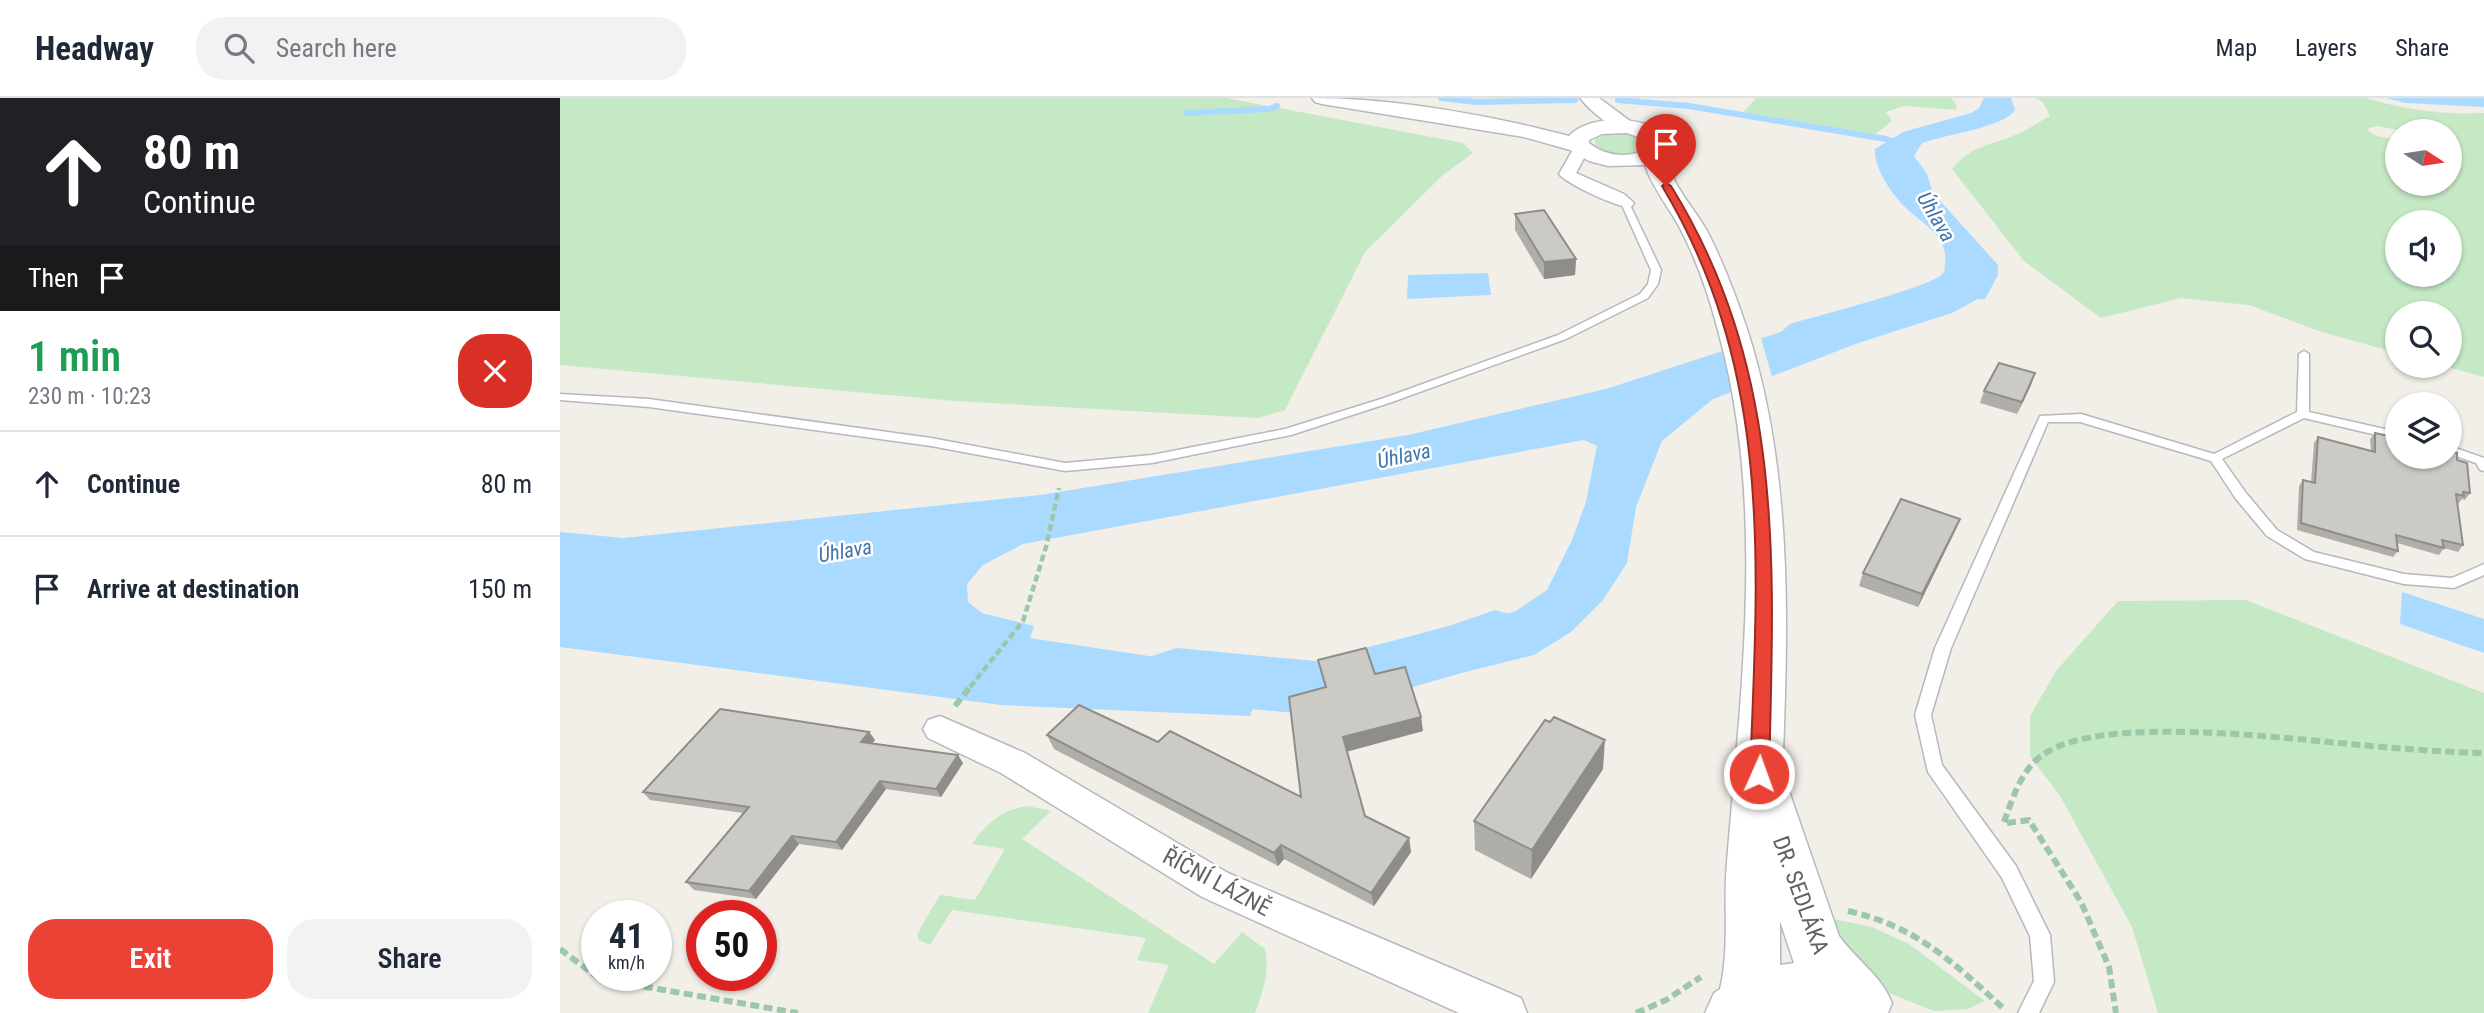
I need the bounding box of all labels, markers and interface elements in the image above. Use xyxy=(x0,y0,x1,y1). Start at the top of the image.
search box xyxy=(196,17,686,80)
text: Headway xyxy=(35,29,154,68)
icon: search xyxy=(220,29,258,67)
text: Search here xyxy=(276,33,397,63)
text: Map xyxy=(2216,34,2257,62)
text: Layers xyxy=(2295,34,2357,62)
text: Share xyxy=(2395,34,2449,62)
pin xyxy=(1636,114,1696,186)
north arrow xyxy=(2385,119,2462,196)
map controls xyxy=(2385,119,2462,469)
text: 80 m xyxy=(143,124,240,181)
icon: arrive xyxy=(1647,125,1685,163)
icon: ahead xyxy=(28,126,119,217)
text: Continue xyxy=(143,183,255,221)
water label: Úhlava xyxy=(1912,188,1960,246)
button: sound xyxy=(2385,210,2462,287)
icon: arrive xyxy=(93,259,131,297)
text: Then xyxy=(28,263,79,293)
button: search xyxy=(2385,301,2462,378)
text: 1 min xyxy=(28,332,121,381)
button: close xyxy=(458,334,532,408)
text: 230 m · 10:23 xyxy=(28,383,152,410)
button: layers xyxy=(2385,392,2462,469)
water label: Úhlava xyxy=(1375,439,1433,473)
icon: ahead xyxy=(28,465,66,503)
text: Continue xyxy=(87,469,180,499)
text: 80 m xyxy=(481,469,532,499)
water label: Úhlava xyxy=(816,535,874,567)
icon: arrive xyxy=(28,570,66,608)
text: Arrive at destination xyxy=(87,574,299,604)
text: 150 m xyxy=(468,574,532,604)
position arrow xyxy=(1722,737,1796,811)
street label: DR. SEDLÁKA xyxy=(1767,832,1835,958)
street label: ŘÍČNÍ LÁZNĚ xyxy=(1158,841,1276,922)
speed limit sign: 50 xyxy=(686,900,777,991)
text: 41 xyxy=(609,916,644,957)
button: Exit xyxy=(28,919,273,999)
button: Share xyxy=(287,919,532,999)
text: km/h xyxy=(608,952,645,973)

